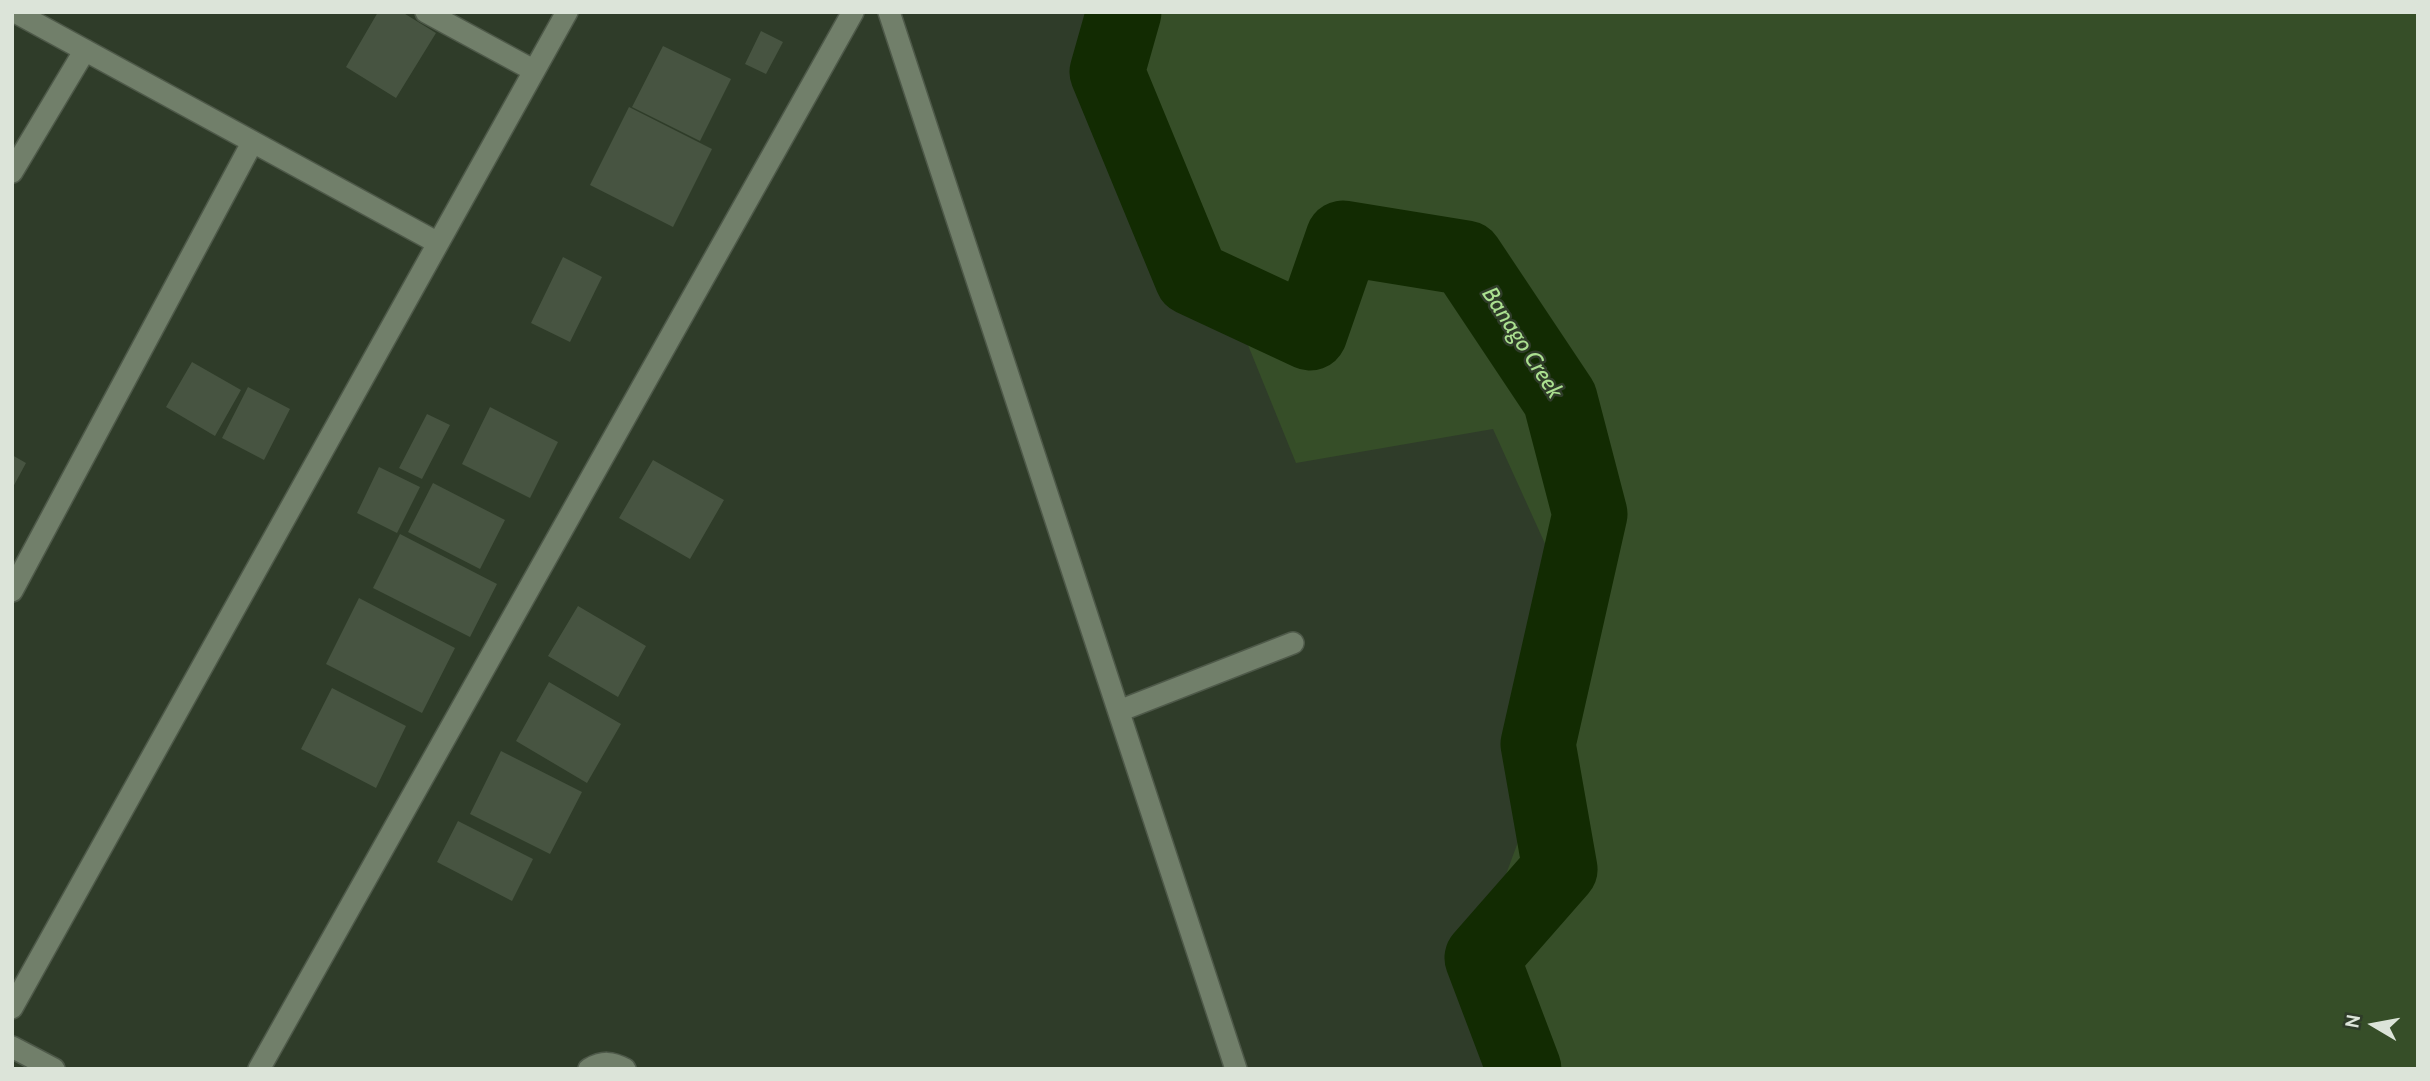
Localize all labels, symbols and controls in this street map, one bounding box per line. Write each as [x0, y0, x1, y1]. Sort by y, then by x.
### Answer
water label: Banago Creek [1476, 282, 1568, 404]
north arrow [2339, 990, 2409, 1060]
text: N [2340, 1013, 2365, 1030]

